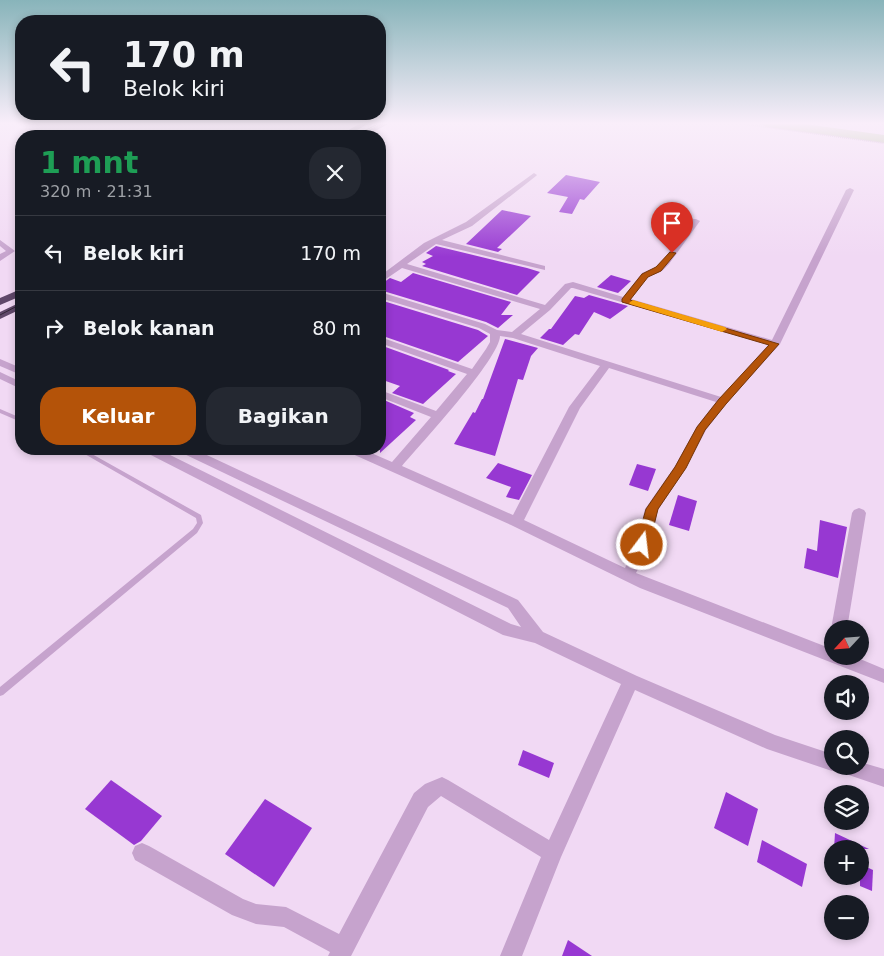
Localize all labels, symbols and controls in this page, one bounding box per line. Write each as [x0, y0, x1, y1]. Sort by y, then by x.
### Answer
icon: left [40, 35, 105, 100]
text: 170 m [123, 35, 245, 75]
text: Belok kiri [123, 76, 225, 101]
text: 1 mnt [40, 145, 138, 180]
button: close [309, 147, 361, 199]
text: 320 m · 21:31 [40, 182, 153, 201]
pin [651, 202, 693, 253]
icon: arrive [658, 209, 686, 237]
icon: left [40, 239, 68, 267]
text: Belok kiri [83, 242, 184, 264]
text: 170 m [300, 242, 361, 264]
icon: right [40, 314, 68, 342]
text: Belok kanan [83, 317, 215, 339]
text: 80 m [312, 317, 361, 339]
button: Keluar [40, 387, 196, 445]
button: Bagikan [206, 387, 361, 445]
position arrow [615, 518, 667, 570]
north arrow [824, 620, 869, 665]
map controls [824, 620, 869, 940]
button: sound [824, 675, 869, 720]
button: search [824, 730, 869, 775]
button: layers [824, 785, 869, 830]
button: + [824, 840, 869, 885]
button: − [824, 895, 869, 940]

